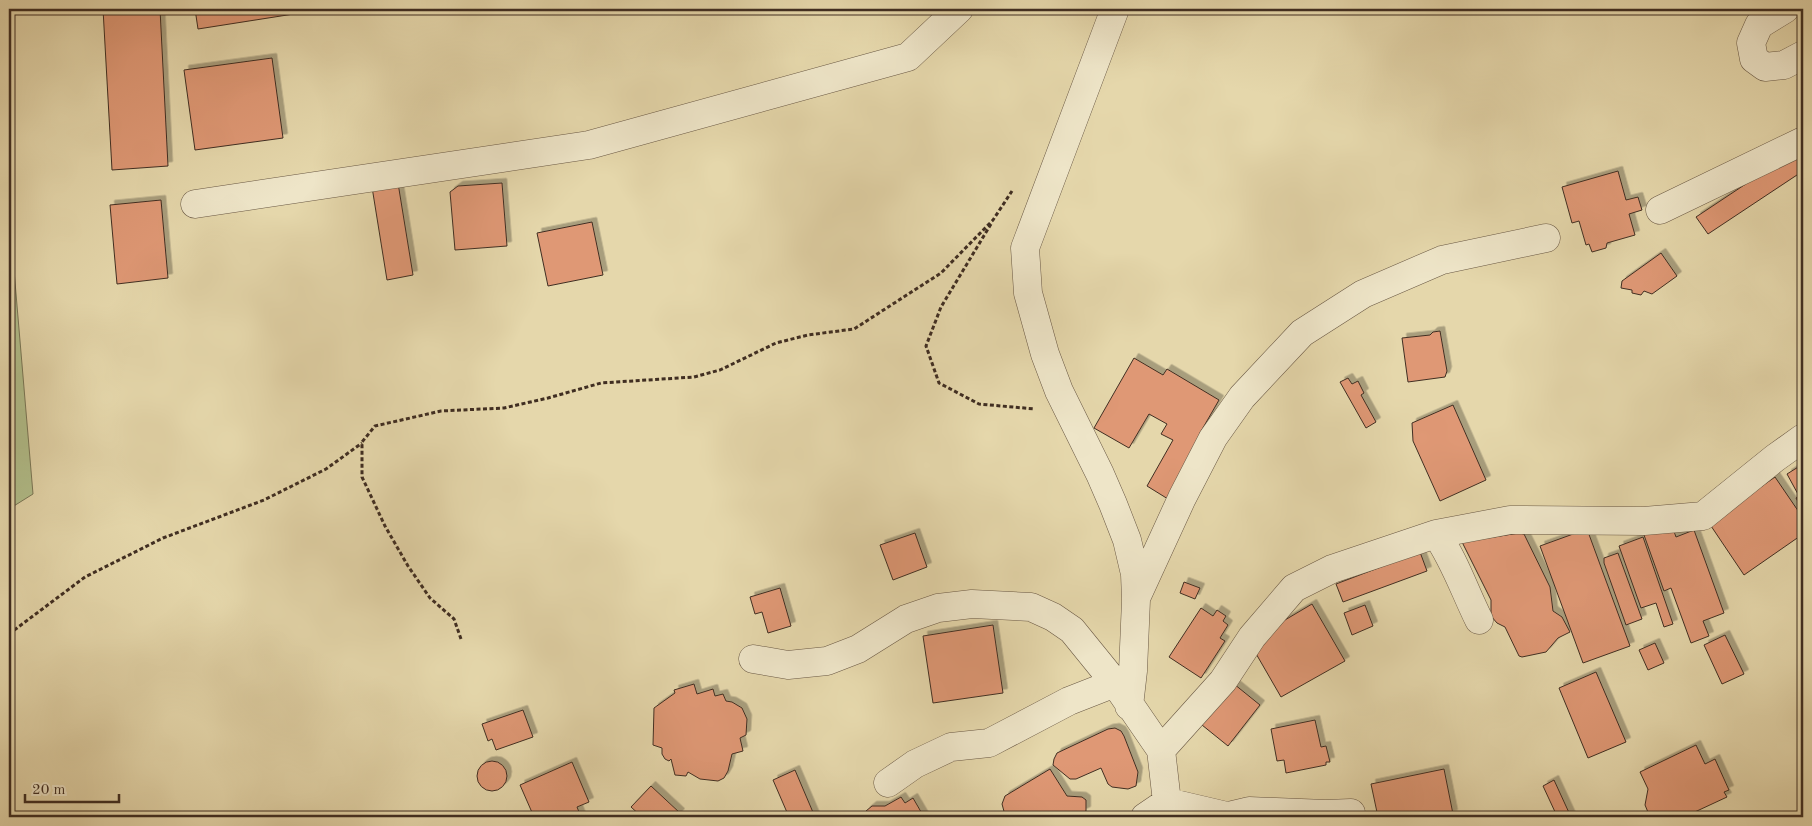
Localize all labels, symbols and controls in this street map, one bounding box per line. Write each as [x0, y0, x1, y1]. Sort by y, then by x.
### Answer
scale bar [25, 771, 119, 803]
text: 20 m [32, 783, 66, 798]

